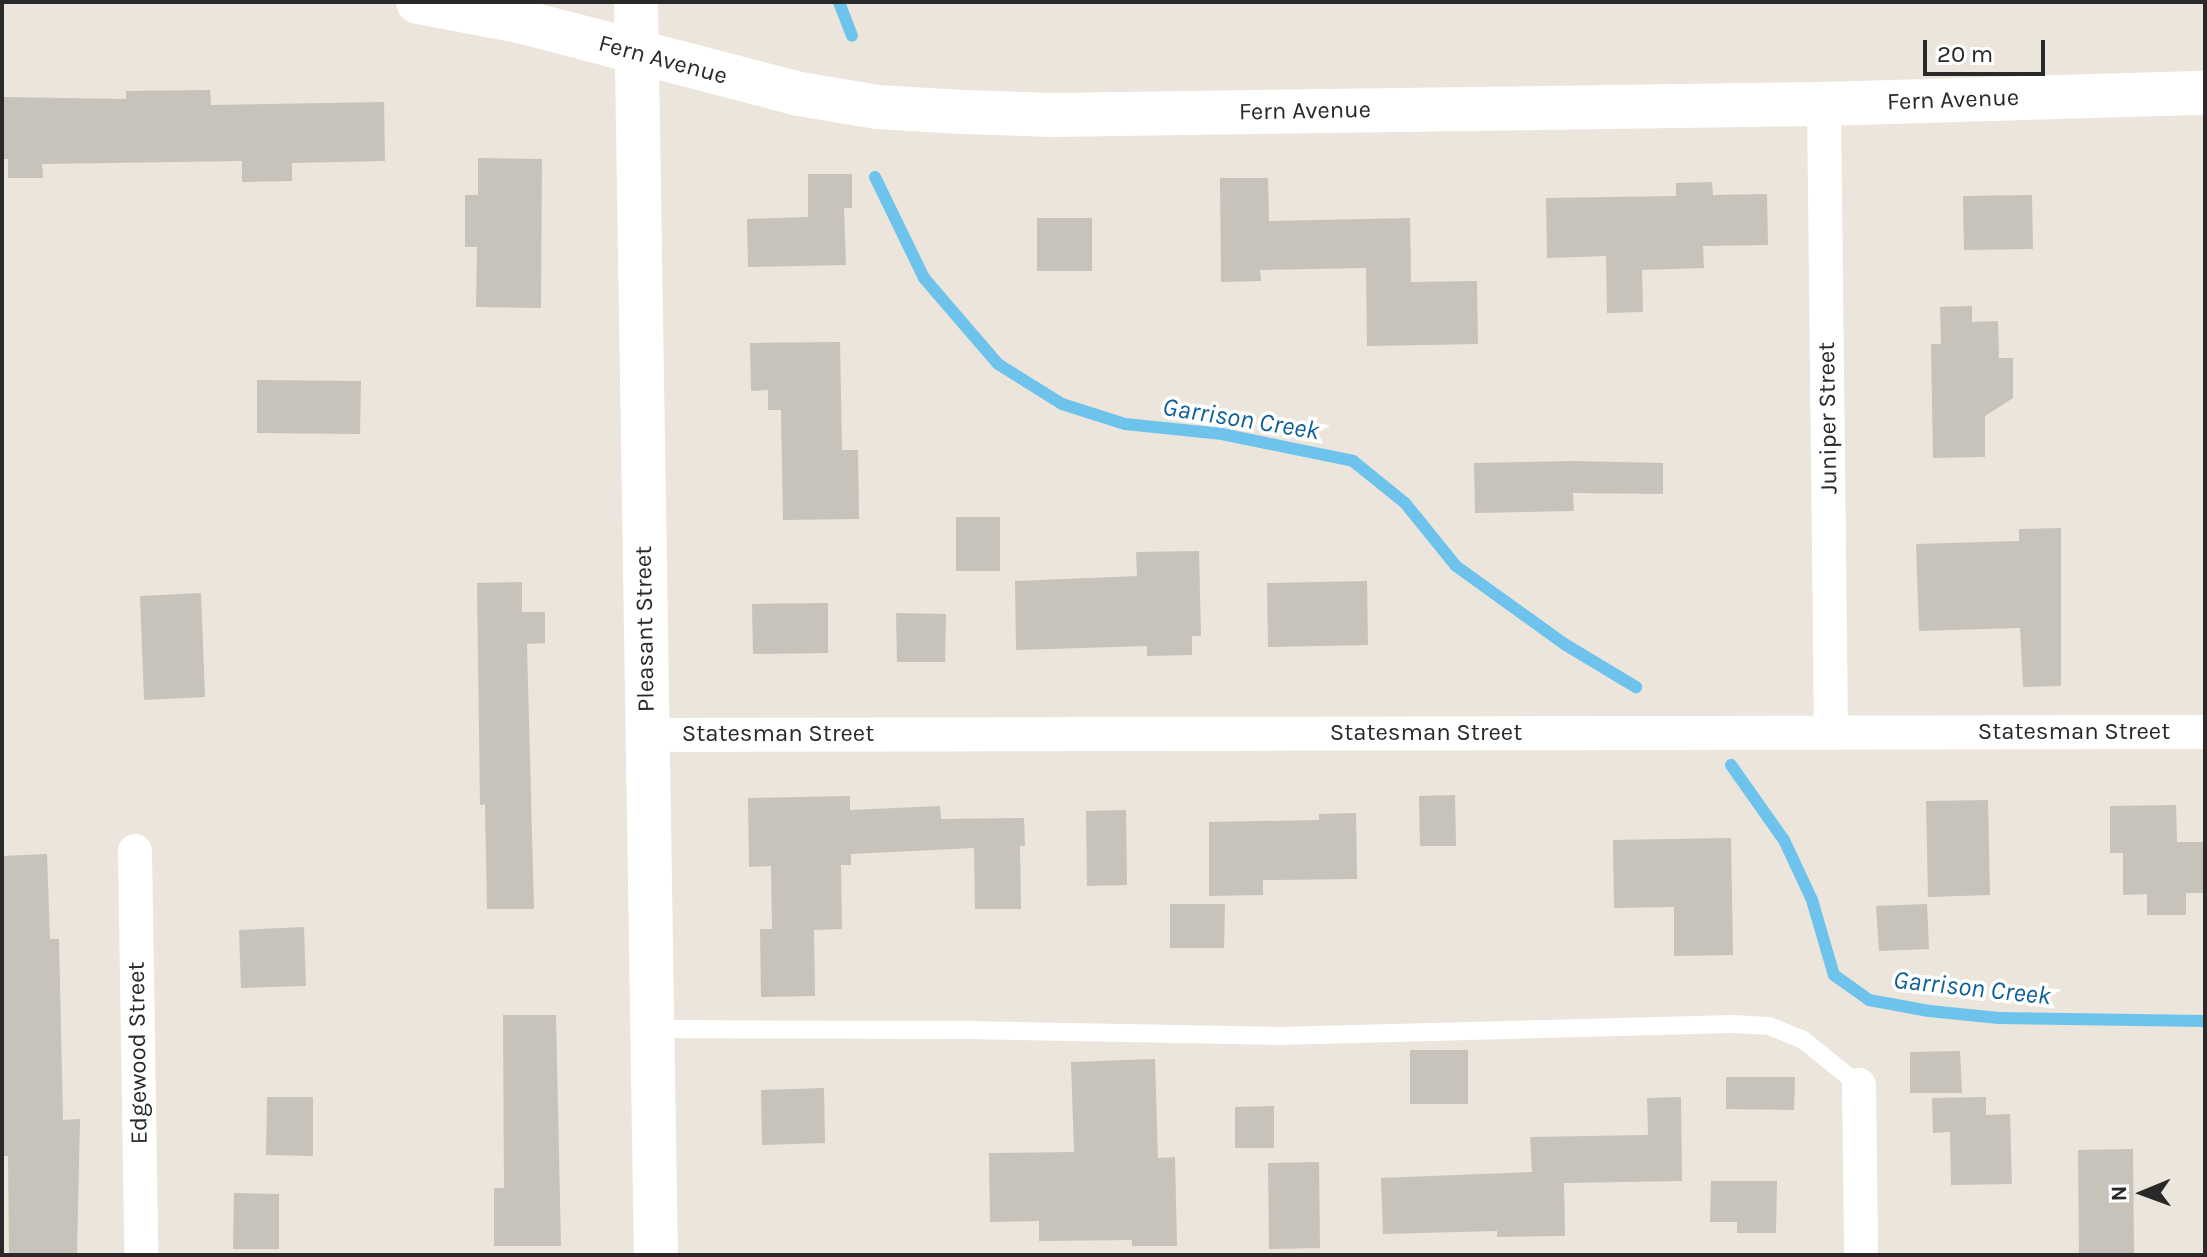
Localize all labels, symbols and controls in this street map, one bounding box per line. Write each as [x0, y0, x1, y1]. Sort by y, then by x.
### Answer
scale bar [1927, 24, 2049, 74]
street label: Fern Avenue [595, 29, 731, 91]
text: 20 m [1937, 40, 1993, 68]
street label: Fern Avenue [1887, 83, 2019, 117]
street label: Fern Avenue [1239, 95, 1371, 127]
street label: Juniper Street [1812, 342, 1844, 494]
water label: Garrison Creek [1160, 391, 1322, 447]
street label: Pleasant Street [629, 546, 661, 712]
street label: Statesman Street [1978, 718, 2170, 746]
street label: Statesman Street [1330, 719, 1522, 747]
street label: Statesman Street [682, 720, 874, 748]
street label: Edgewood Street [122, 961, 154, 1145]
water label: Garrison Creek [1892, 964, 2052, 1012]
north arrow [2103, 1153, 2183, 1233]
text: N [2106, 1185, 2132, 1202]

